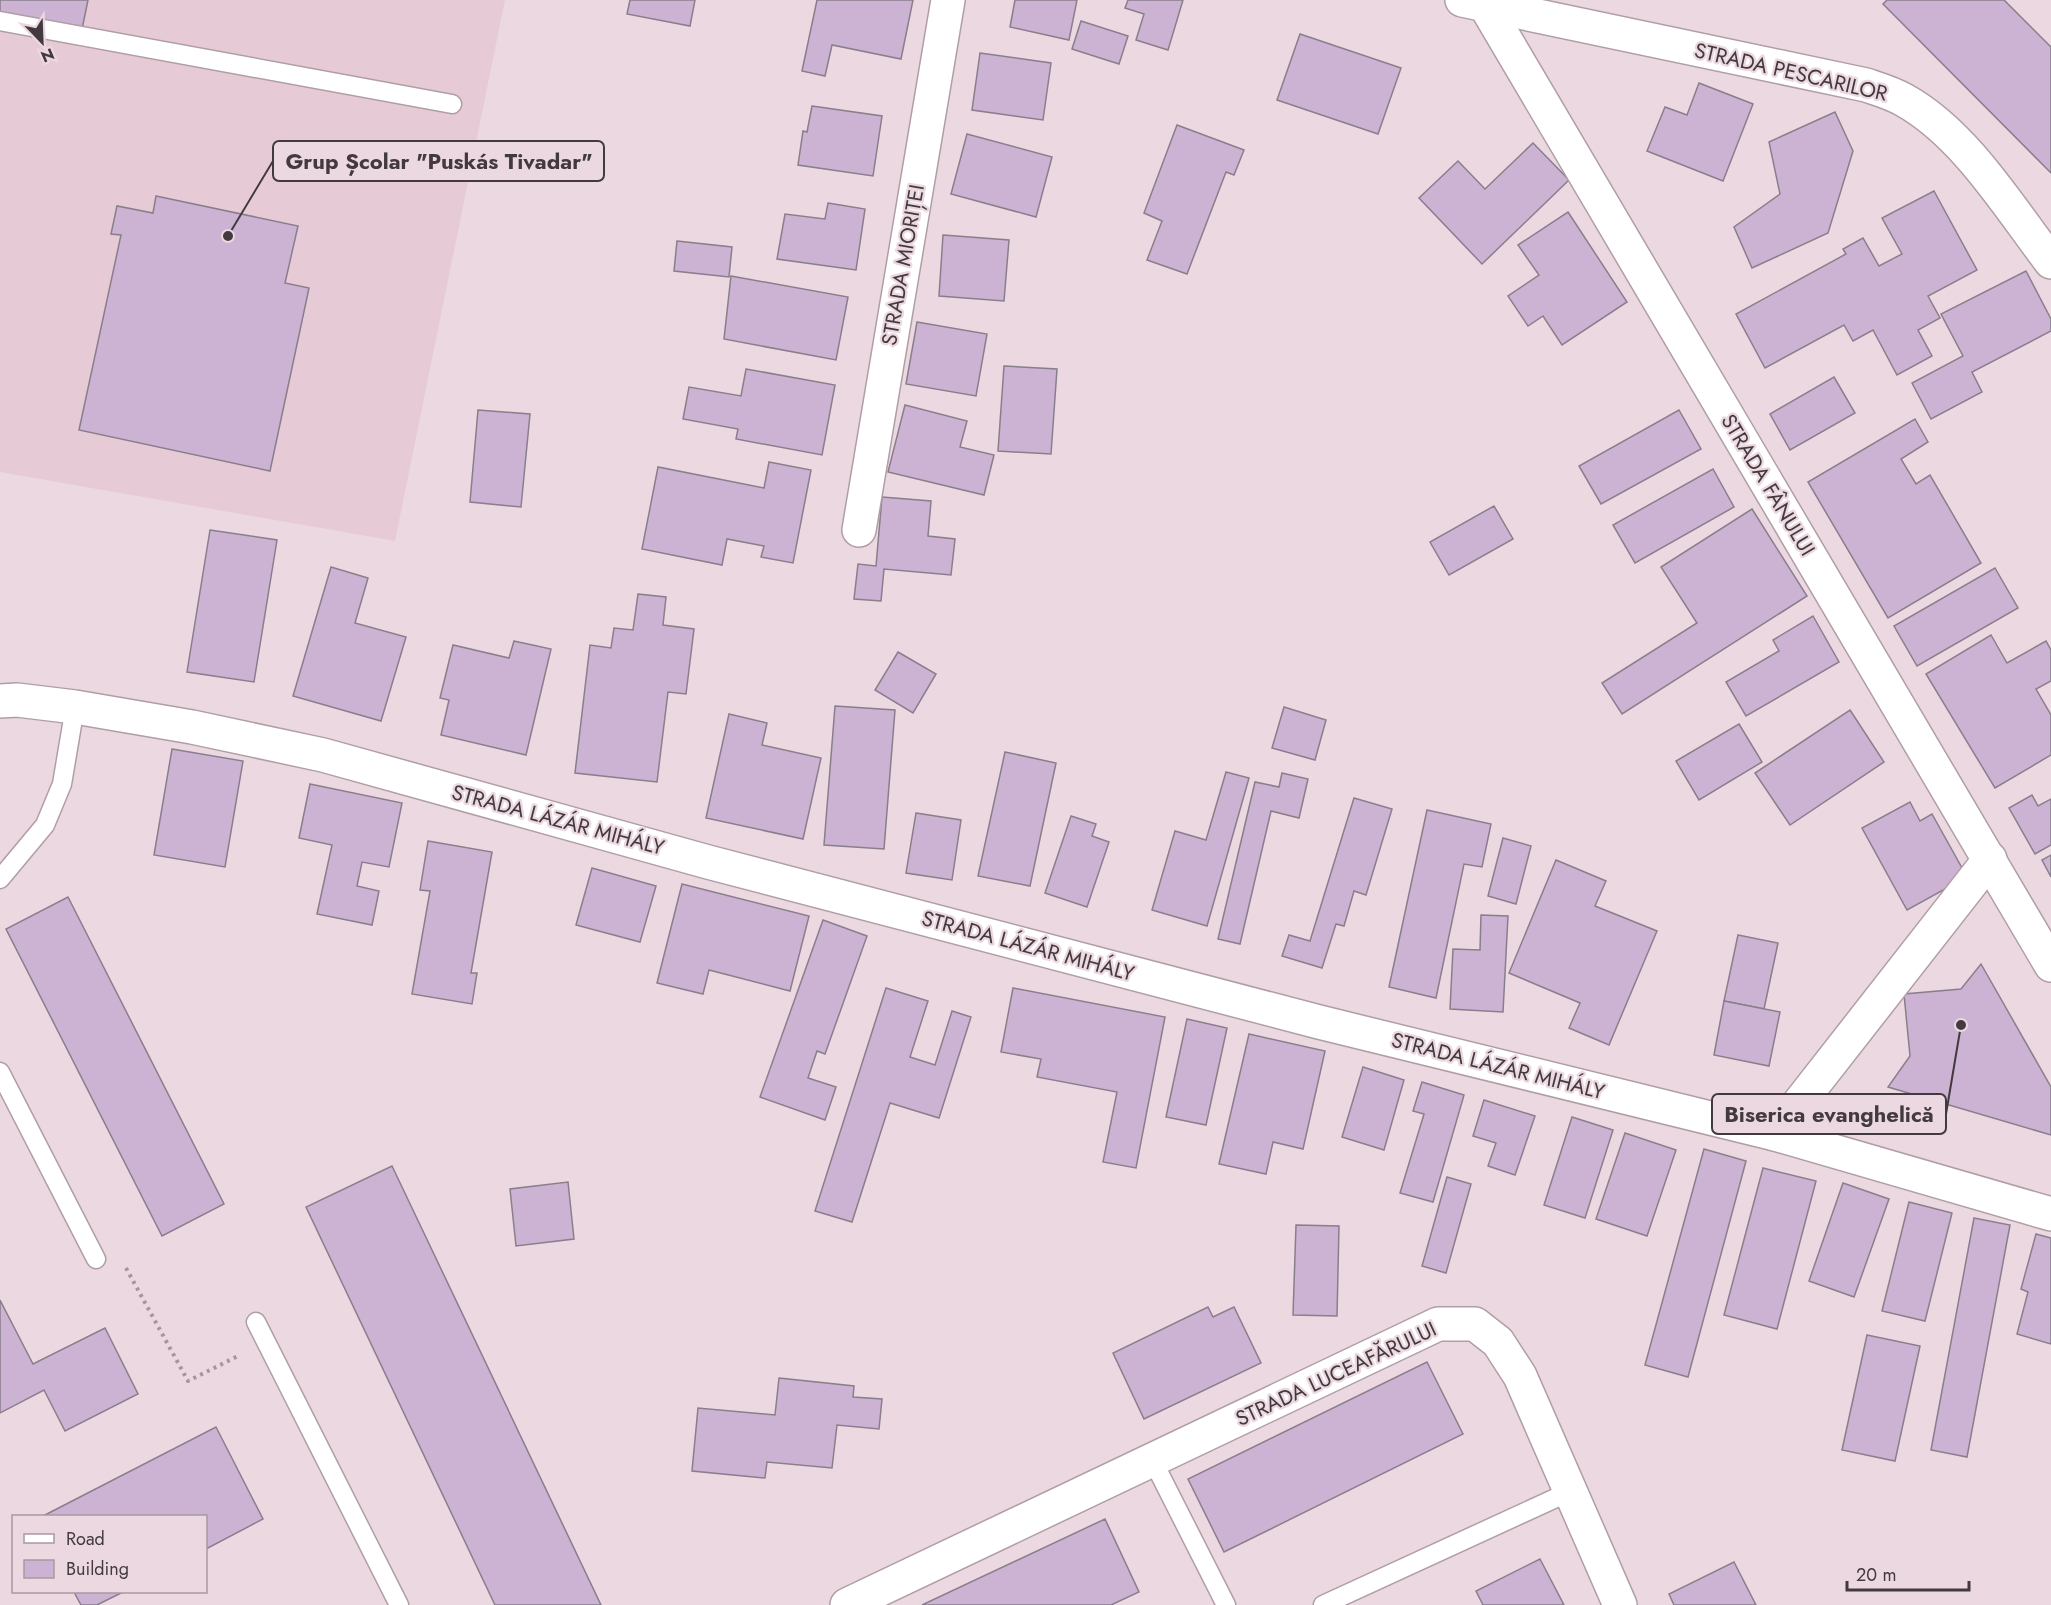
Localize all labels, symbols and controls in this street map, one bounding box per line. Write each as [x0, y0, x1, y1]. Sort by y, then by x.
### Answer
north arrow [12, 12, 72, 72]
street label: STRADA PESCARILOR [1692, 35, 1891, 109]
text: N [37, 42, 58, 68]
callout: Grup Școlar "Puskás Tivadar" [273, 141, 604, 181]
text: Grup Școlar "Puskás Tivadar" [285, 145, 593, 177]
street label: STRADA MIORIȚEI [874, 182, 932, 348]
street label: STRADA FÂNULUI [1714, 408, 1822, 562]
street label: STRADA LÁZÁR MIHÁLY [448, 777, 668, 863]
street label: STRADA LÁZÁR MIHÁLY [918, 903, 1138, 989]
street label: STRADA LÁZÁR MIHÁLY [1388, 1025, 1608, 1107]
callout: Biserica evanghelică [1712, 1094, 1946, 1134]
text: Biserica evanghelică [1724, 1098, 1934, 1130]
street label: STRADA LUCEAFĂRULUI [1231, 1314, 1441, 1434]
legend [12, 1515, 207, 1593]
text: Road [66, 1526, 105, 1552]
scale bar [1847, 1554, 1968, 1592]
text: Building [66, 1556, 129, 1582]
text: 20 m [1856, 1562, 1896, 1588]

